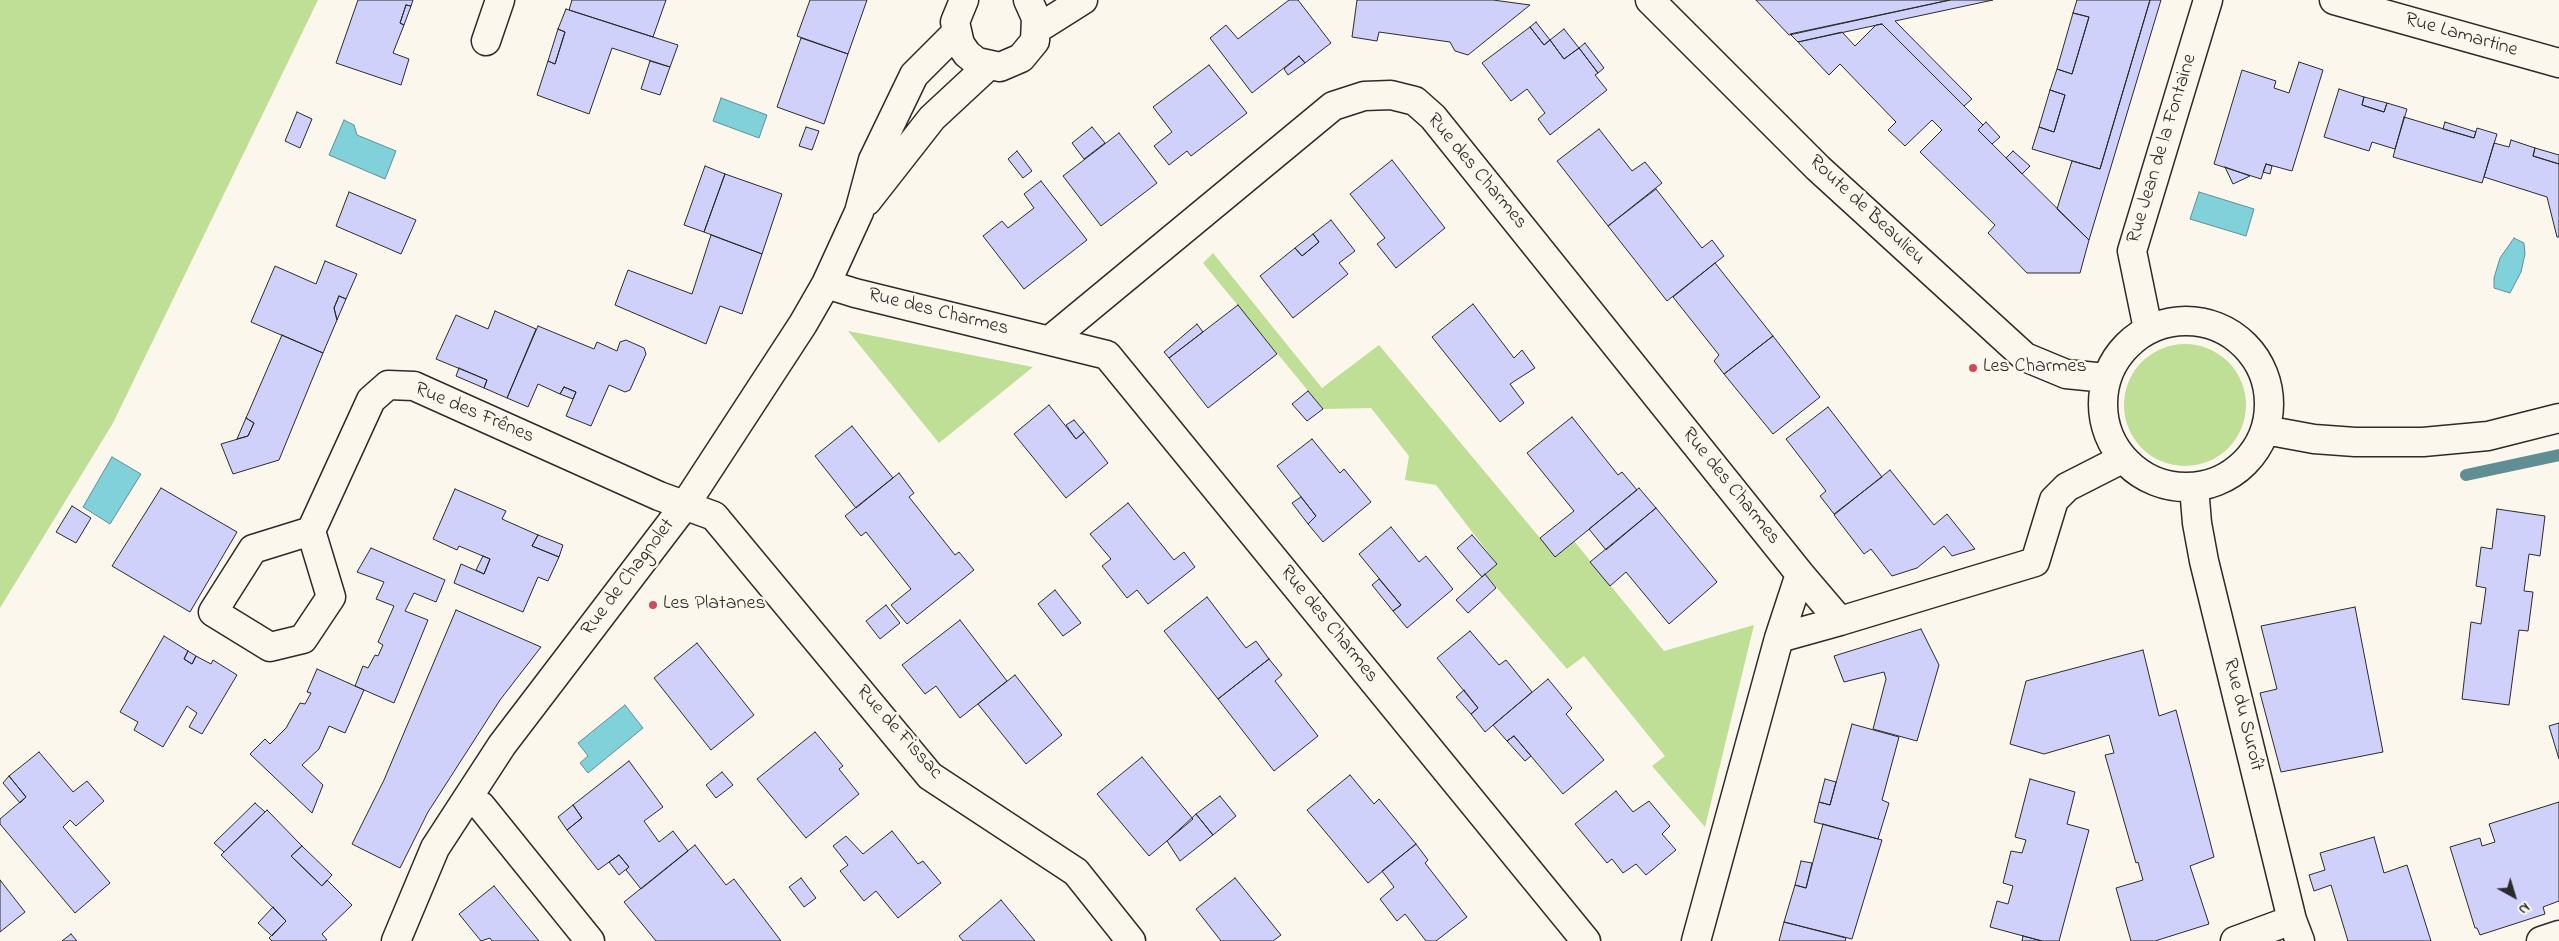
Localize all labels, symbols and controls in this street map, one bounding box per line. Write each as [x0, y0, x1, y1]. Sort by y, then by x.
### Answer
street label: Rue Lamartine [2402, 8, 2520, 64]
street label: Rue Jean de la Fontaine [2123, 52, 2203, 246]
street label: Rue des Charmes [1421, 109, 1531, 235]
street label: Route de Beaulieu [1803, 151, 1929, 271]
street label: Rue des Charmes [865, 284, 1011, 342]
place label: Les Charmes [1983, 356, 2087, 380]
marker: Les Charmes [1967, 362, 1979, 374]
street label: Rue des Frênes [411, 378, 537, 450]
street label: Rue des Charmes [1675, 424, 1785, 550]
street label: Rue de Chagnolet [577, 515, 681, 641]
street label: Rue des Charmes [1273, 562, 1383, 688]
place label: Les Platanes [663, 593, 766, 617]
marker: Les Platanes [647, 599, 659, 611]
street label: Rue du Suroît [2216, 656, 2268, 774]
street label: Rue de Fissac [850, 681, 946, 785]
north arrow [2489, 871, 2539, 921]
text: N [2513, 897, 2534, 919]

